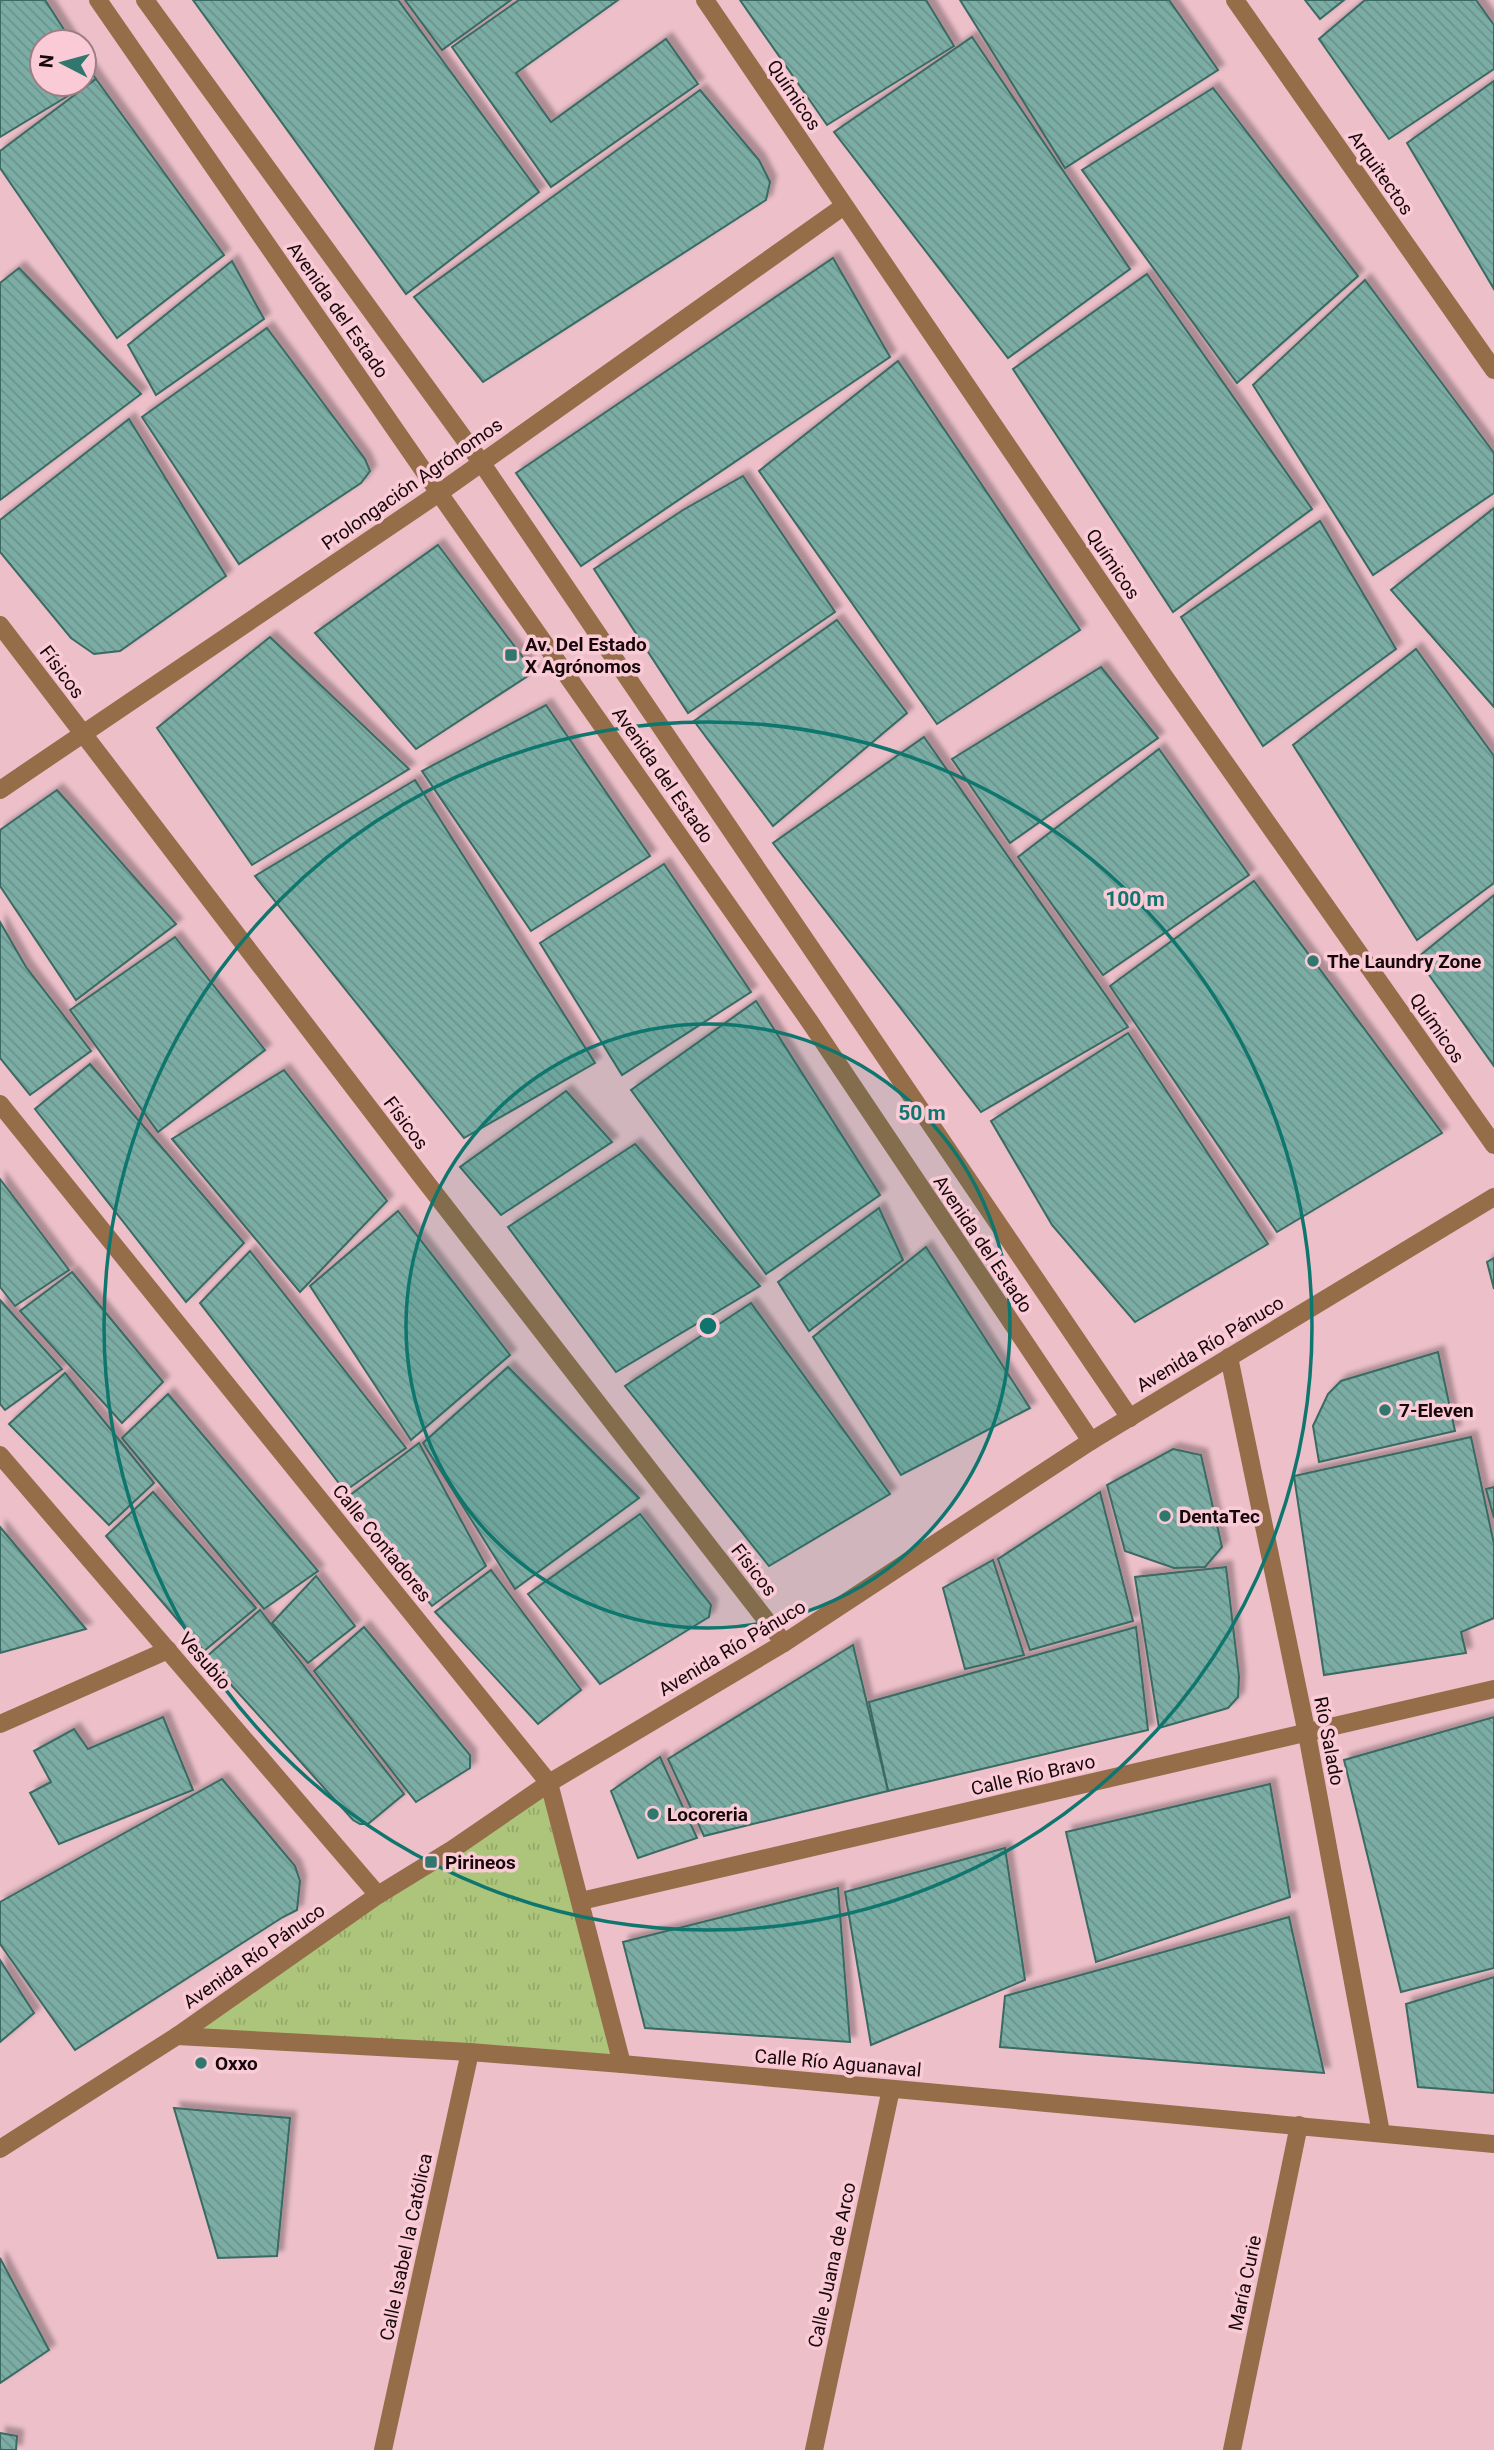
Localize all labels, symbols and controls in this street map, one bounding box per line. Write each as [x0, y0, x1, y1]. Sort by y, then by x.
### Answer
north arrow [28, 28, 98, 98]
text: N [34, 53, 59, 69]
street label: Químicos [762, 55, 826, 135]
street label: Arquitectos [1344, 126, 1418, 220]
street label: Avenida del Estado [282, 238, 394, 382]
street label: Prolongación Agrónomos [317, 413, 507, 555]
street label: Químicos [1081, 524, 1145, 604]
place label: Av. Del Estado X Agrónomos [525, 633, 647, 678]
street label: Físicos [35, 641, 89, 703]
marker: Av. Del Estado X Agrónomos [503, 647, 519, 663]
street label: Avenida del Estado [607, 703, 719, 847]
text: 100 m [1105, 887, 1165, 911]
place label: The Laundry Zone [1327, 950, 1481, 973]
marker: The Laundry Zone [1305, 953, 1321, 969]
street label: Químicos [1405, 989, 1469, 1067]
street label: Físicos [379, 1092, 433, 1154]
text: 50 m [898, 1101, 946, 1125]
street label: Avenida del Estado [929, 1171, 1037, 1317]
street label: Avenida Río Pánuco [1132, 1291, 1288, 1397]
centre of rings [696, 1314, 720, 1338]
place label: 7-Eleven [1399, 1399, 1474, 1422]
marker: 7-Eleven [1377, 1402, 1393, 1418]
street label: Calle Contadores [328, 1480, 436, 1606]
place label: DentaTec [1179, 1505, 1260, 1528]
marker: DentaTec [1157, 1508, 1173, 1524]
street label: Físicos [726, 1539, 782, 1601]
street label: Avenida Río Pánuco [654, 1595, 810, 1701]
street label: Vesubio [174, 1628, 236, 1694]
street label: Río Salado [1309, 1695, 1349, 1787]
street label: Calle Río Bravo [969, 1750, 1097, 1800]
place label: Locoreria [667, 1803, 748, 1826]
marker: Locoreria [645, 1806, 661, 1822]
place label: Pirineos [445, 1851, 516, 1874]
marker: Pirineos [423, 1854, 439, 1870]
street label: Avenida Río Pánuco [179, 1898, 329, 2014]
street label: Calle Río Aguanaval [754, 2044, 922, 2082]
place label: Oxxo [215, 2052, 258, 2075]
marker: Oxxo [193, 2055, 209, 2071]
street label: Calle Isabel la Católica [375, 2151, 437, 2343]
street label: Calle Juana de Arco [803, 2180, 861, 2350]
street label: María Curie [1224, 2233, 1266, 2333]

